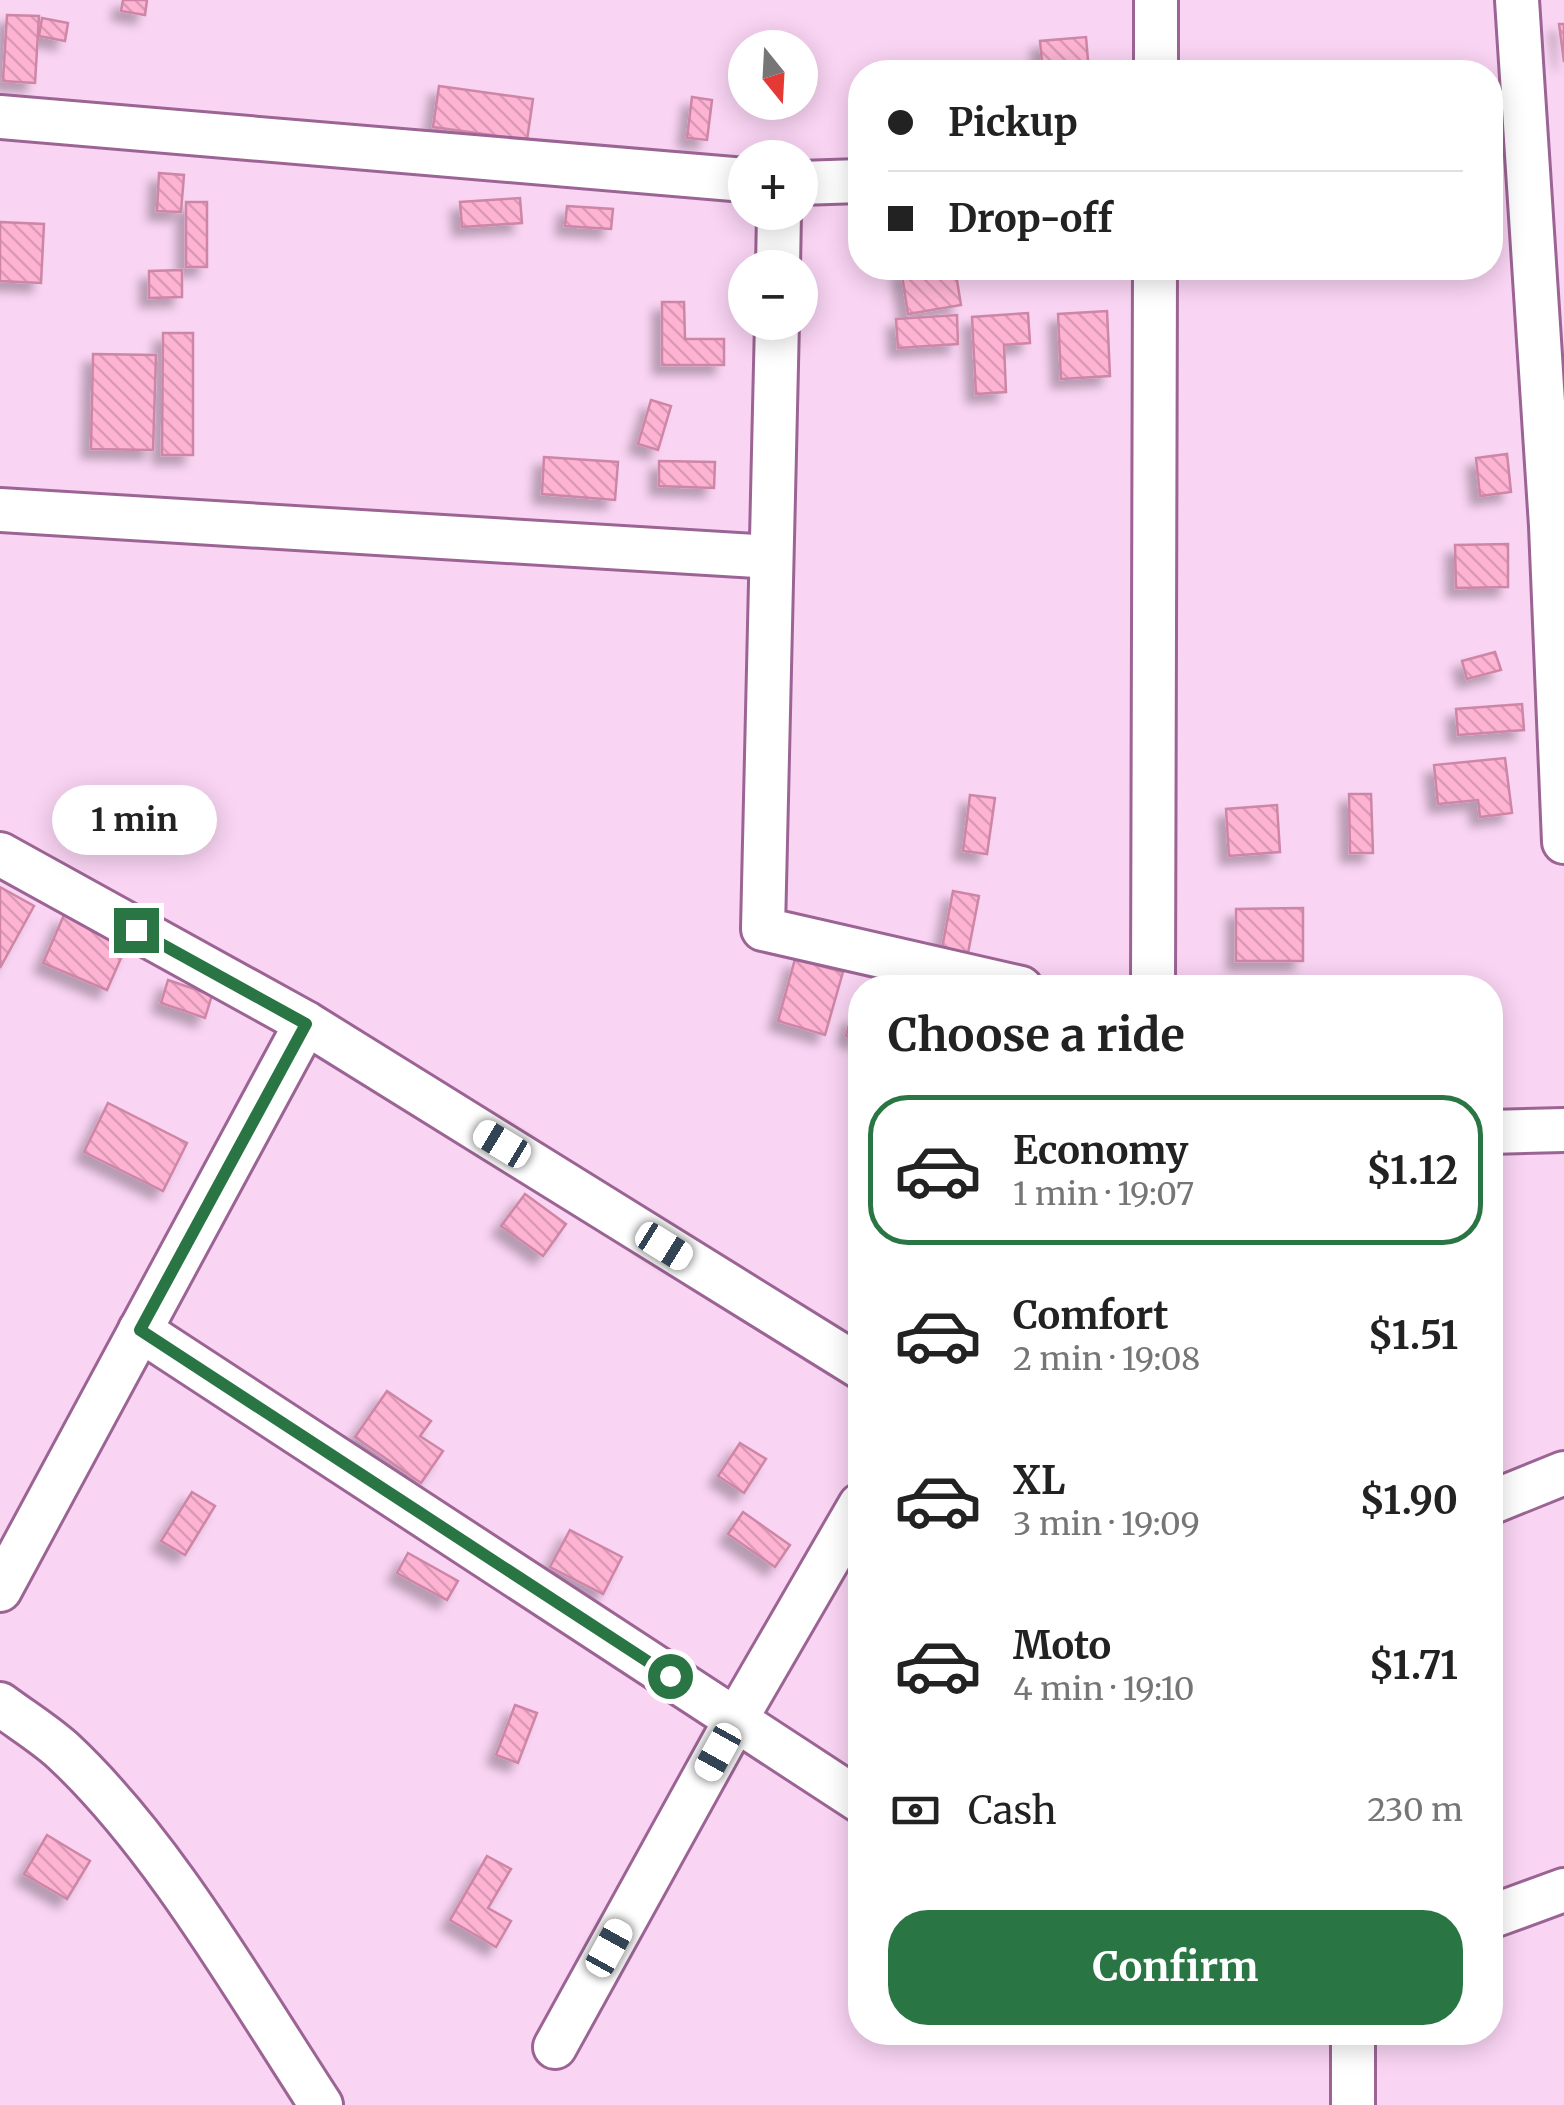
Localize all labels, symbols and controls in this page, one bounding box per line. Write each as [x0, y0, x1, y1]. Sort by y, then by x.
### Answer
north arrow [728, 30, 818, 120]
map controls [728, 30, 818, 340]
text: Pickup [948, 99, 1078, 146]
button: + [728, 140, 818, 230]
text: Drop-off [948, 195, 1113, 242]
button: − [728, 250, 818, 340]
callout: 1 min [54, 785, 218, 855]
text: 1 min [91, 800, 178, 840]
route end [114, 908, 159, 953]
text: Choose a ride [888, 1007, 1185, 1063]
car [469, 1116, 535, 1172]
icon: car [893, 1125, 983, 1215]
text: Economy [1013, 1127, 1188, 1174]
text: $1.12 [1366, 1147, 1458, 1194]
text: 1 min · 19:07 [1013, 1174, 1194, 1214]
car [631, 1217, 697, 1275]
icon: car [893, 1290, 983, 1380]
text: Comfort [1013, 1292, 1169, 1339]
text: $1.51 [1368, 1312, 1458, 1359]
text: 2 min · 19:08 [1013, 1339, 1200, 1379]
icon: car [893, 1455, 983, 1545]
text: XL [1013, 1457, 1065, 1504]
text: $1.90 [1359, 1477, 1458, 1524]
text: 3 min · 19:09 [1013, 1504, 1200, 1544]
icon: car [893, 1620, 983, 1710]
text: Moto [1013, 1622, 1111, 1669]
text: $1.71 [1369, 1642, 1458, 1689]
route start [648, 1654, 693, 1699]
text: 4 min · 19:10 [1013, 1669, 1194, 1709]
car [690, 1718, 746, 1786]
icon: cash [888, 1783, 943, 1838]
text: Cash [968, 1787, 1057, 1834]
text: 230 m [1367, 1790, 1463, 1830]
button: Confirm [888, 1910, 1463, 2025]
car [581, 1914, 637, 1982]

